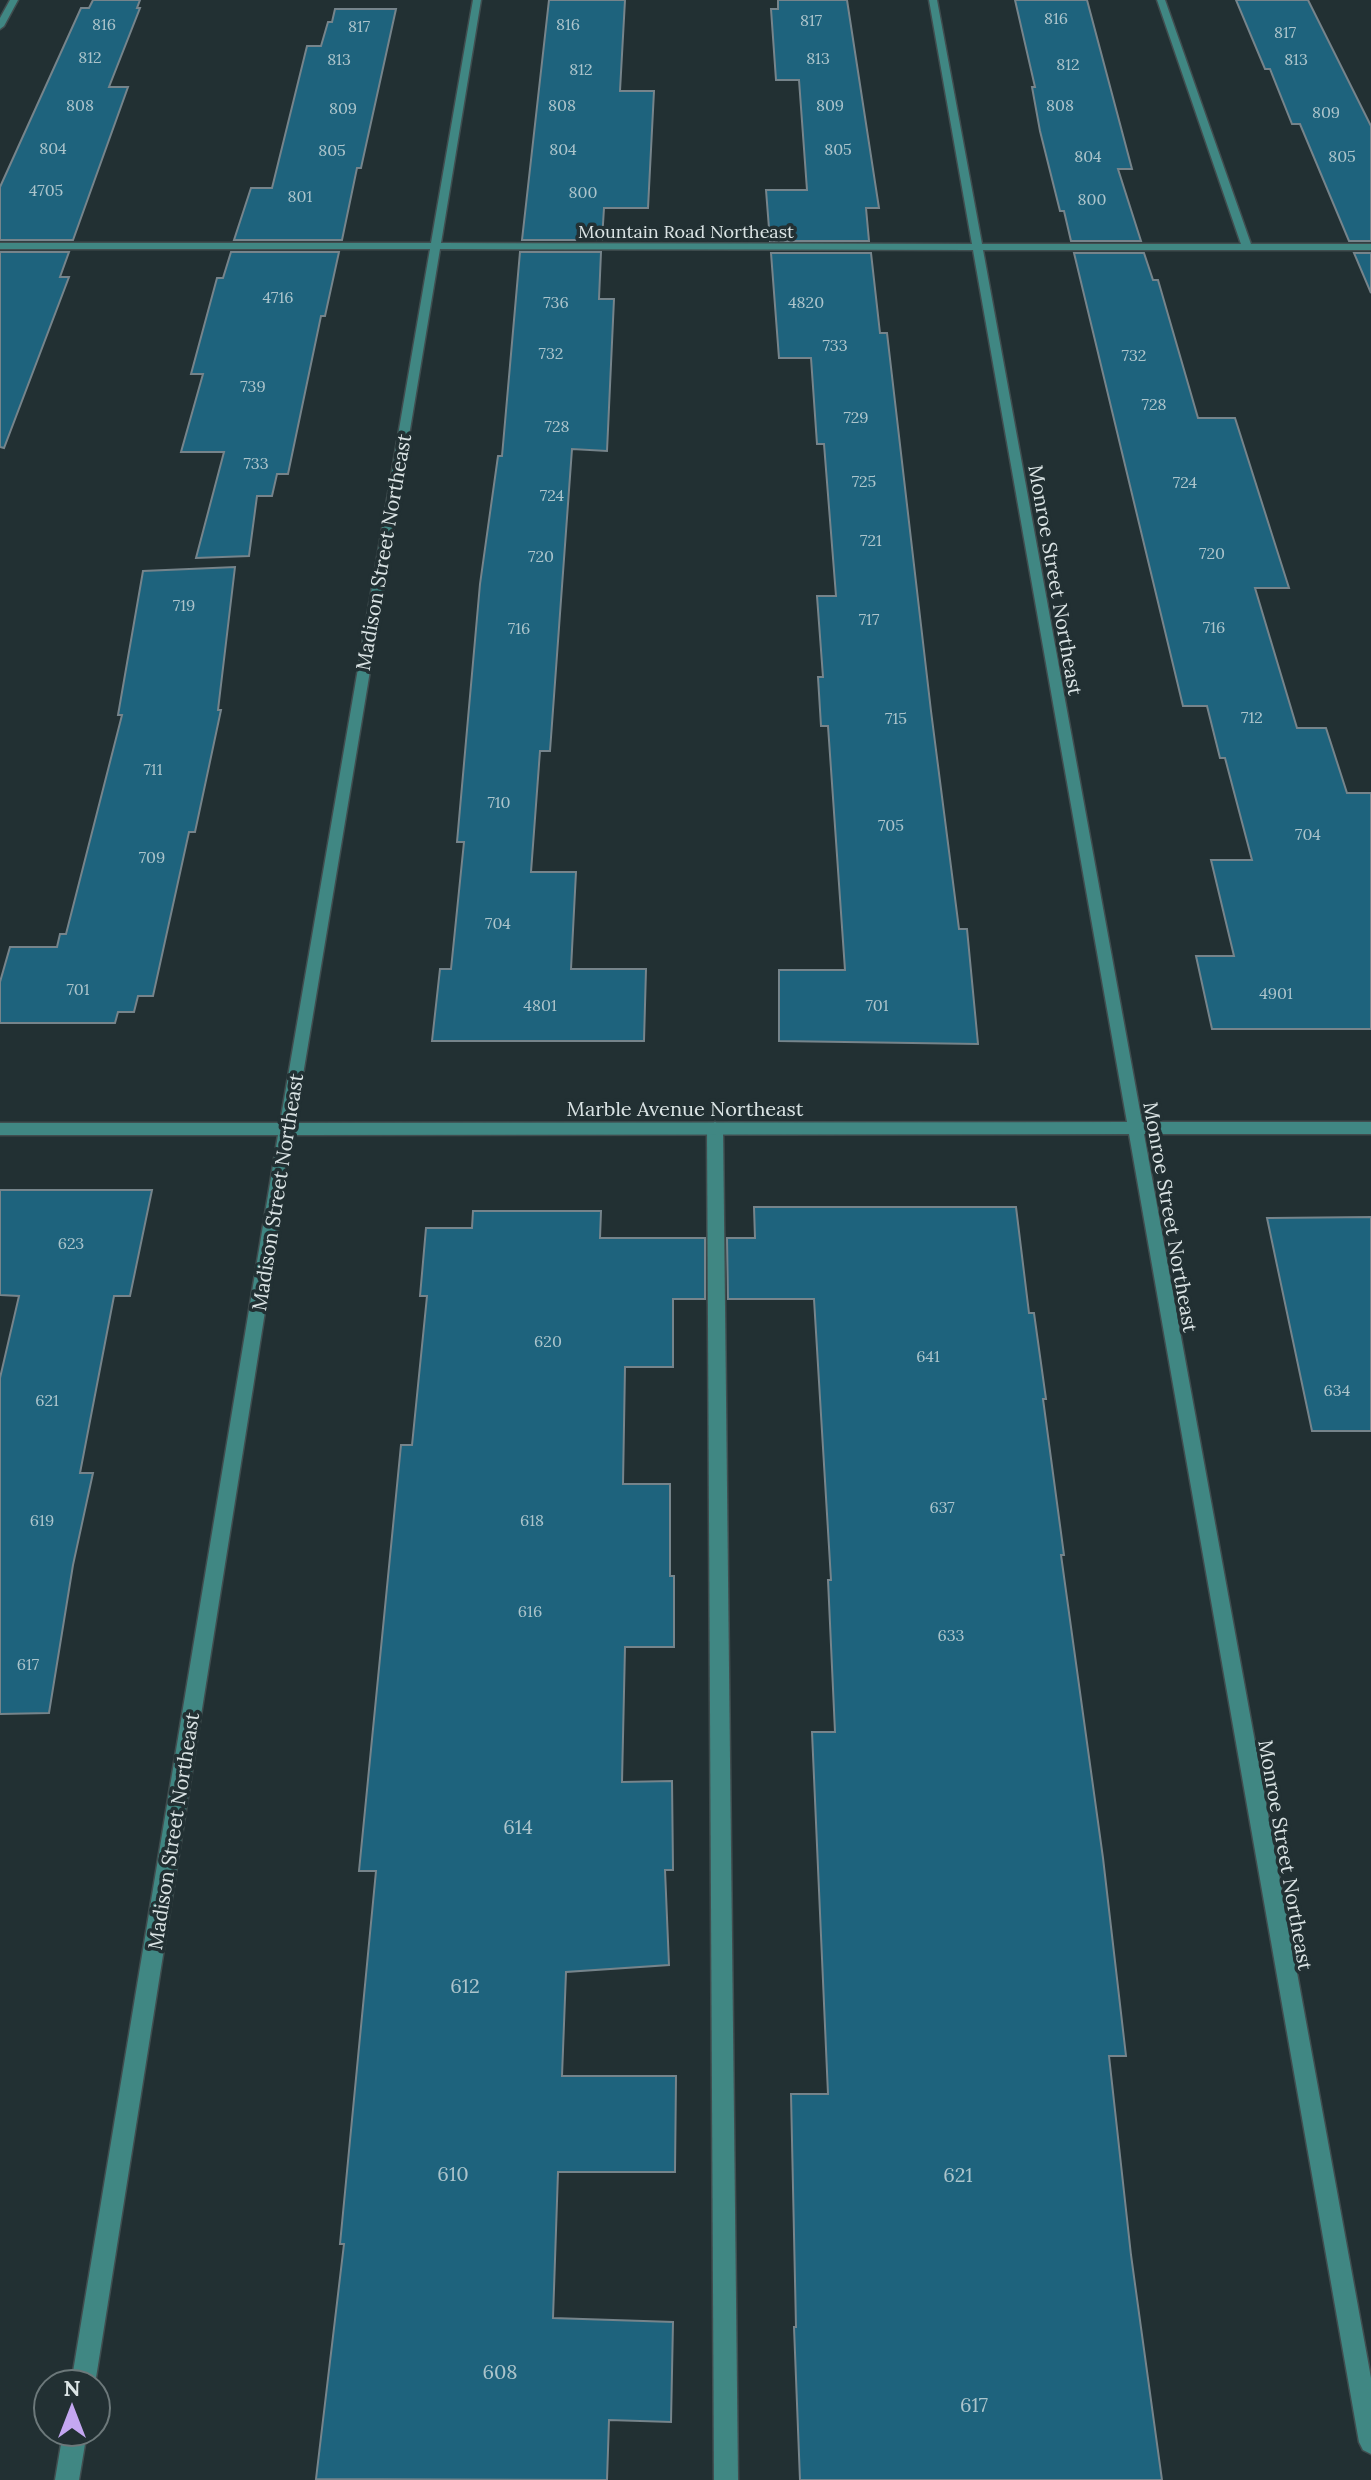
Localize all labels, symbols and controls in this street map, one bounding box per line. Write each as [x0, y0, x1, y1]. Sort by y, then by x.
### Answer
house number: 816 [1044, 8, 1068, 28]
house number: 817 [800, 10, 823, 30]
house number: 816 [92, 14, 116, 34]
house number: 816 [556, 14, 580, 34]
house number: 817 [348, 16, 371, 36]
house number: 817 [1274, 22, 1297, 42]
house number: 812 [78, 47, 102, 67]
house number: 813 [806, 48, 830, 68]
house number: 813 [327, 49, 351, 69]
house number: 813 [1284, 49, 1308, 69]
house number: 812 [1056, 54, 1080, 74]
house number: 812 [569, 59, 593, 79]
house number: 808 [66, 95, 94, 115]
house number: 808 [548, 95, 576, 115]
house number: 809 [816, 95, 844, 115]
house number: 808 [1046, 95, 1074, 115]
house number: 809 [329, 98, 357, 118]
house number: 809 [1312, 102, 1340, 122]
house number: 804 [39, 138, 67, 158]
house number: 804 [549, 139, 577, 159]
house number: 805 [824, 139, 852, 159]
house number: 805 [318, 140, 346, 160]
house number: 804 [1074, 146, 1102, 166]
house number: 805 [1328, 146, 1356, 166]
house number: 4705 [29, 180, 63, 200]
house number: 800 [569, 182, 597, 202]
house number: 801 [288, 186, 313, 206]
house number: 800 [1078, 189, 1106, 209]
street label: Mountain Road Northeast [578, 220, 794, 243]
house number: 4716 [262, 287, 294, 307]
house number: 736 [543, 292, 569, 312]
house number: 4820 [788, 292, 824, 312]
house number: 733 [822, 335, 848, 355]
house number: 732 [539, 343, 563, 363]
house number: 732 [1122, 345, 1146, 365]
house number: 739 [240, 376, 266, 396]
house number: 728 [1142, 394, 1166, 414]
house number: 729 [843, 407, 869, 427]
house number: 728 [545, 416, 569, 436]
street label: Madison Street Northeast [350, 431, 416, 672]
house number: 733 [243, 453, 269, 473]
street label: Monroe Street Northeast [1023, 463, 1089, 698]
house number: 725 [852, 471, 876, 491]
house number: 724 [1173, 472, 1197, 492]
house number: 724 [540, 485, 564, 505]
house number: 721 [860, 530, 882, 550]
house number: 720 [1199, 543, 1225, 563]
house number: 720 [528, 546, 554, 566]
house number: 719 [173, 595, 195, 615]
house number: 717 [859, 609, 880, 629]
house number: 716 [1203, 617, 1225, 637]
house number: 716 [508, 618, 530, 638]
house number: 712 [1241, 707, 1263, 727]
house number: 715 [885, 708, 907, 728]
house number: 711 [143, 759, 163, 779]
house number: 710 [487, 792, 511, 812]
house number: 705 [878, 815, 904, 835]
house number: 704 [1295, 824, 1321, 844]
house number: 709 [139, 847, 165, 867]
house number: 704 [485, 913, 511, 933]
house number: 701 [66, 979, 90, 999]
house number: 4901 [1259, 983, 1293, 1003]
house number: 4801 [523, 995, 557, 1015]
house number: 701 [865, 995, 889, 1015]
street label: Madison Street Northeast [246, 1071, 308, 1312]
street label: Marble Avenue Northeast [567, 1096, 804, 1121]
street label: Monroe Street Northeast [1138, 1100, 1204, 1335]
house number: 623 [58, 1233, 84, 1253]
house number: 620 [534, 1331, 562, 1351]
house number: 641 [916, 1346, 940, 1366]
house number: 634 [1324, 1380, 1351, 1400]
house number: 621 [35, 1390, 59, 1410]
house number: 637 [929, 1497, 955, 1517]
house number: 619 [30, 1510, 54, 1530]
house number: 618 [520, 1510, 544, 1530]
house number: 616 [518, 1601, 542, 1621]
house number: 633 [937, 1625, 965, 1645]
house number: 617 [17, 1654, 40, 1674]
street label: Madison Street Northeast [142, 1710, 204, 1951]
street label: Monroe Street Northeast [1253, 1738, 1319, 1973]
house number: 614 [503, 1814, 533, 1839]
house number: 612 [450, 1973, 480, 1998]
house number: 610 [437, 2161, 469, 2186]
house number: 621 [943, 2162, 973, 2187]
house number: 608 [482, 2359, 518, 2384]
north arrow [32, 2368, 112, 2448]
text: N [63, 2374, 81, 2402]
house number: 617 [960, 2392, 988, 2417]

